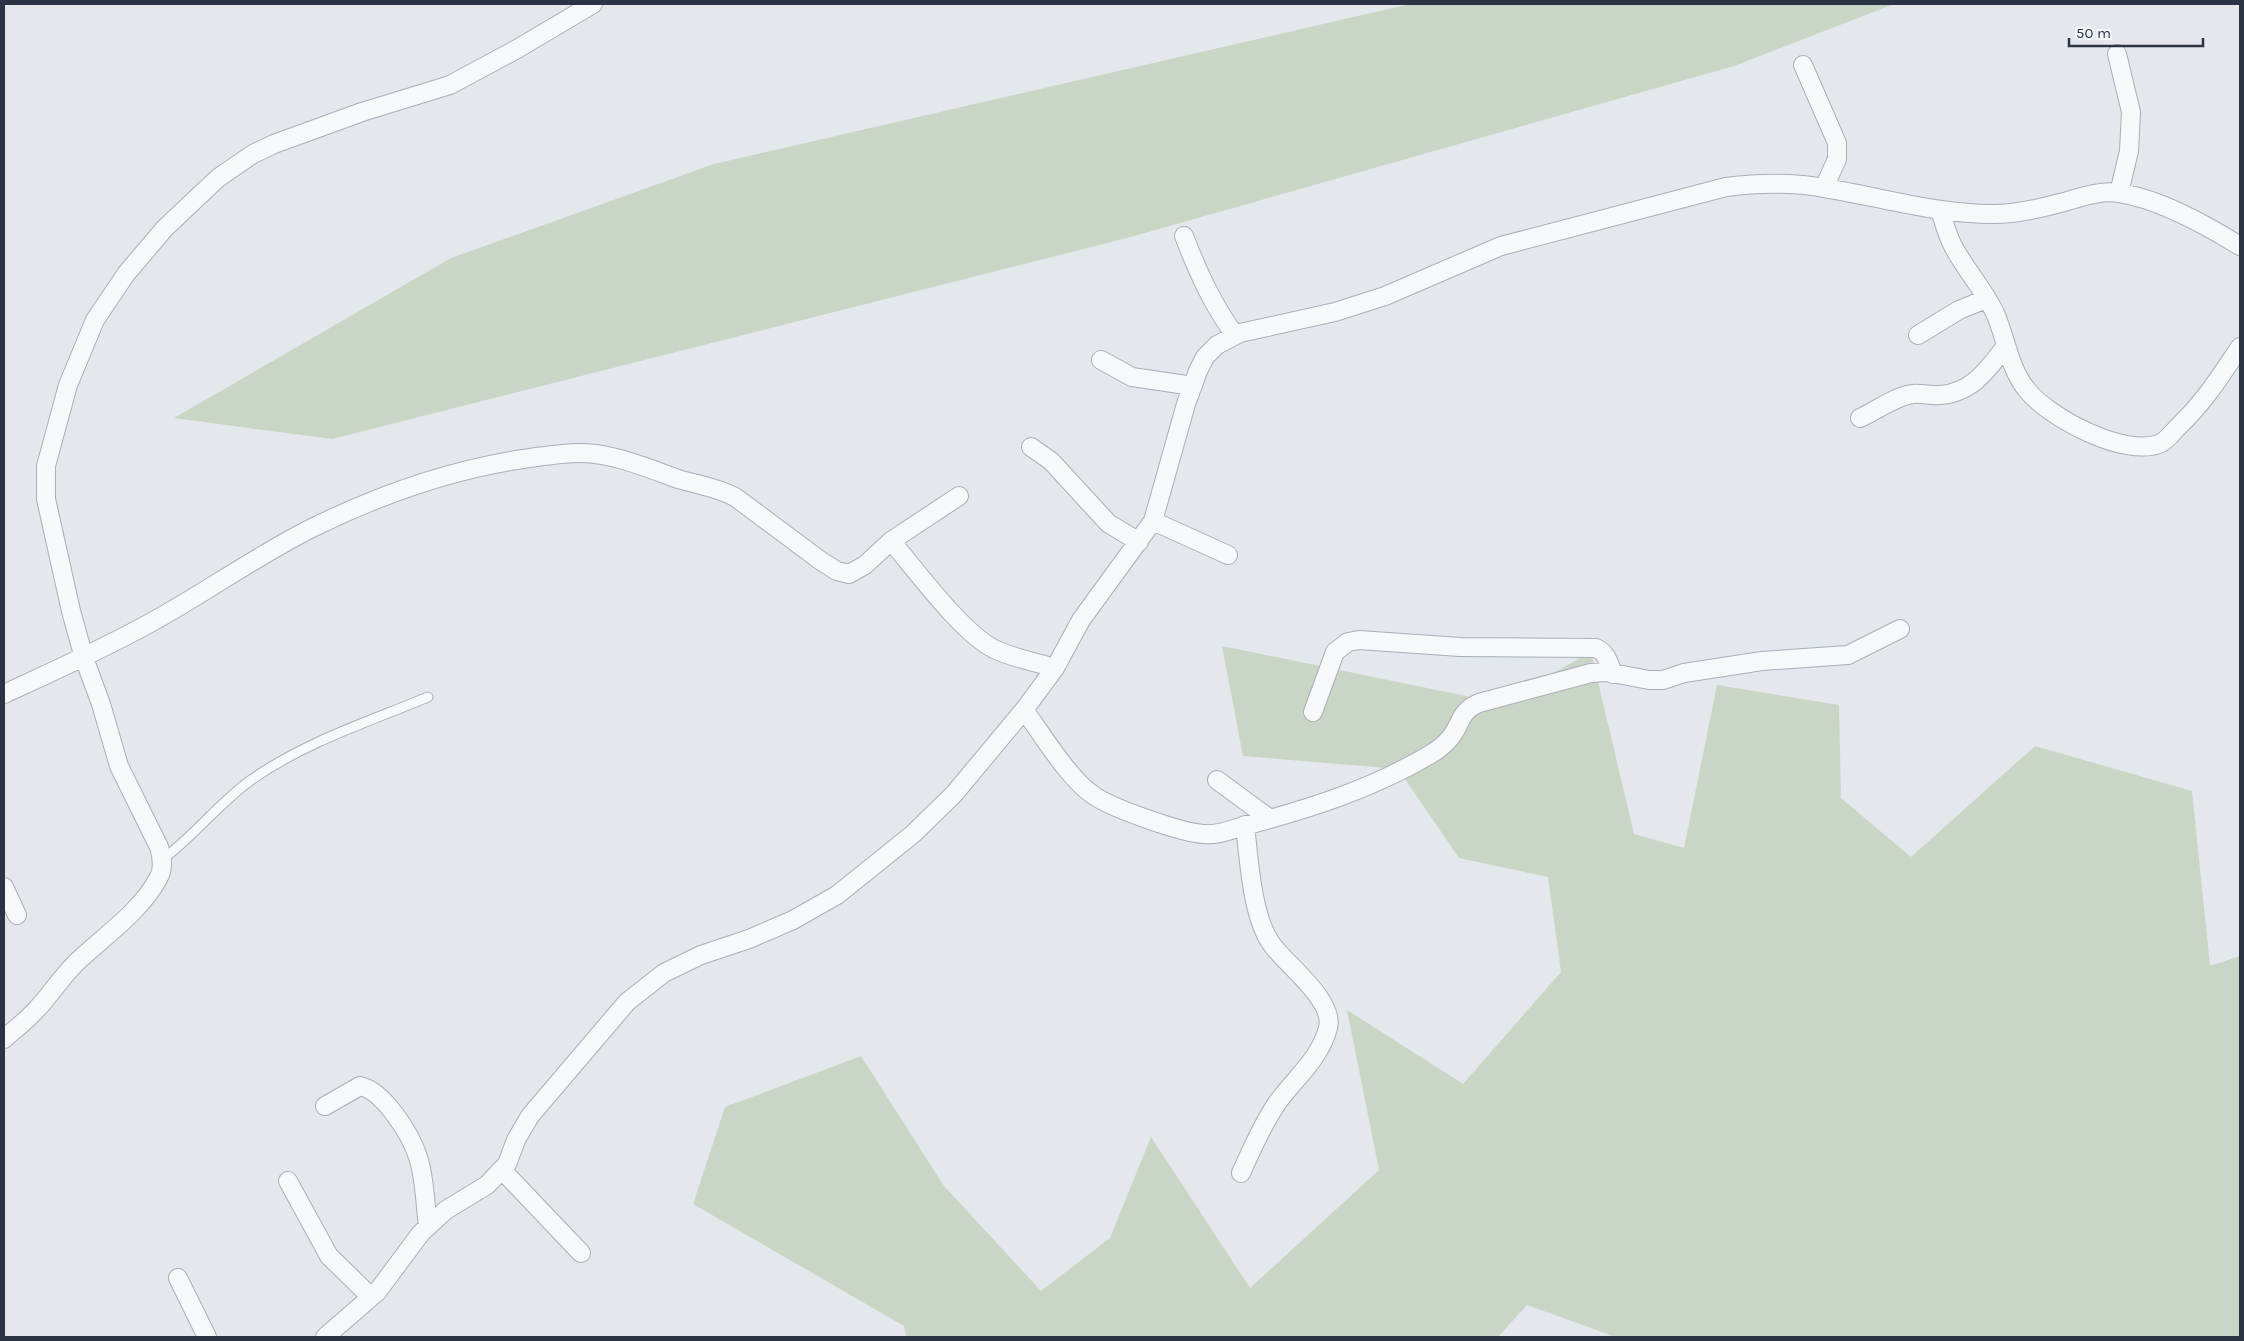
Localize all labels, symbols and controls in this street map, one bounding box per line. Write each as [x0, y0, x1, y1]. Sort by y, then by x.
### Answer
scale bar [2069, 15, 2203, 47]
text: 50 m [2076, 24, 2111, 42]

